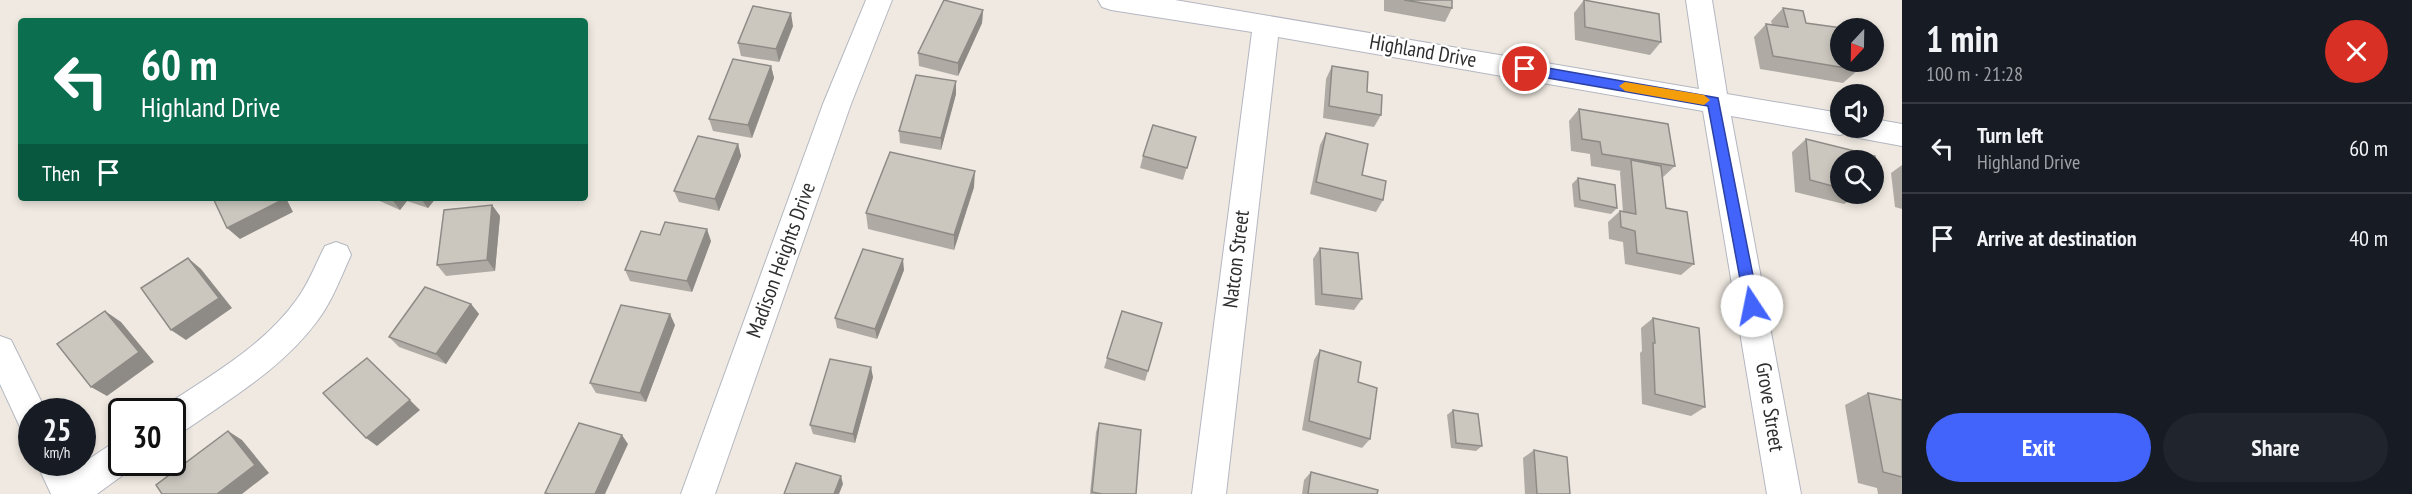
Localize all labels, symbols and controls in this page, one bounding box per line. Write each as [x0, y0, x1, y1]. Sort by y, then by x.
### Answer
text: 1 min [1926, 15, 1999, 62]
north arrow [1830, 18, 1884, 72]
map controls [1830, 18, 1884, 204]
button: close [2325, 20, 2388, 83]
street label: Highland Drive [1367, 28, 1479, 73]
text: 60 m [141, 37, 218, 92]
icon: left [42, 42, 120, 120]
pin [1499, 43, 1550, 94]
icon: arrive [1508, 52, 1541, 85]
text: 100 m · 21:28 [1926, 61, 2023, 87]
button: sound [1830, 84, 1884, 138]
text: Highland Drive [141, 90, 280, 124]
text: Turn left [1977, 121, 2043, 149]
icon: left [1926, 132, 1959, 165]
text: 60 m [2349, 134, 2388, 162]
text: Highland Drive [1977, 149, 2080, 175]
button: search [1830, 150, 1884, 204]
icon: arrive [92, 156, 125, 189]
text: Then [42, 159, 80, 187]
street label: Madison Heights Drive [740, 178, 821, 341]
street label: Natcon Street [1216, 208, 1255, 310]
icon: arrive [1926, 222, 1959, 255]
text: Arrive at destination [1977, 224, 2137, 252]
text: 40 m [2349, 224, 2388, 252]
position arrow [1720, 274, 1784, 338]
street label: Grove Street [1750, 361, 1791, 454]
speed limit sign: 30 [108, 398, 186, 476]
text: 25 [43, 410, 71, 449]
button: Exit [1926, 413, 2151, 482]
button: Share [2163, 413, 2388, 482]
text: km/h [44, 443, 70, 462]

